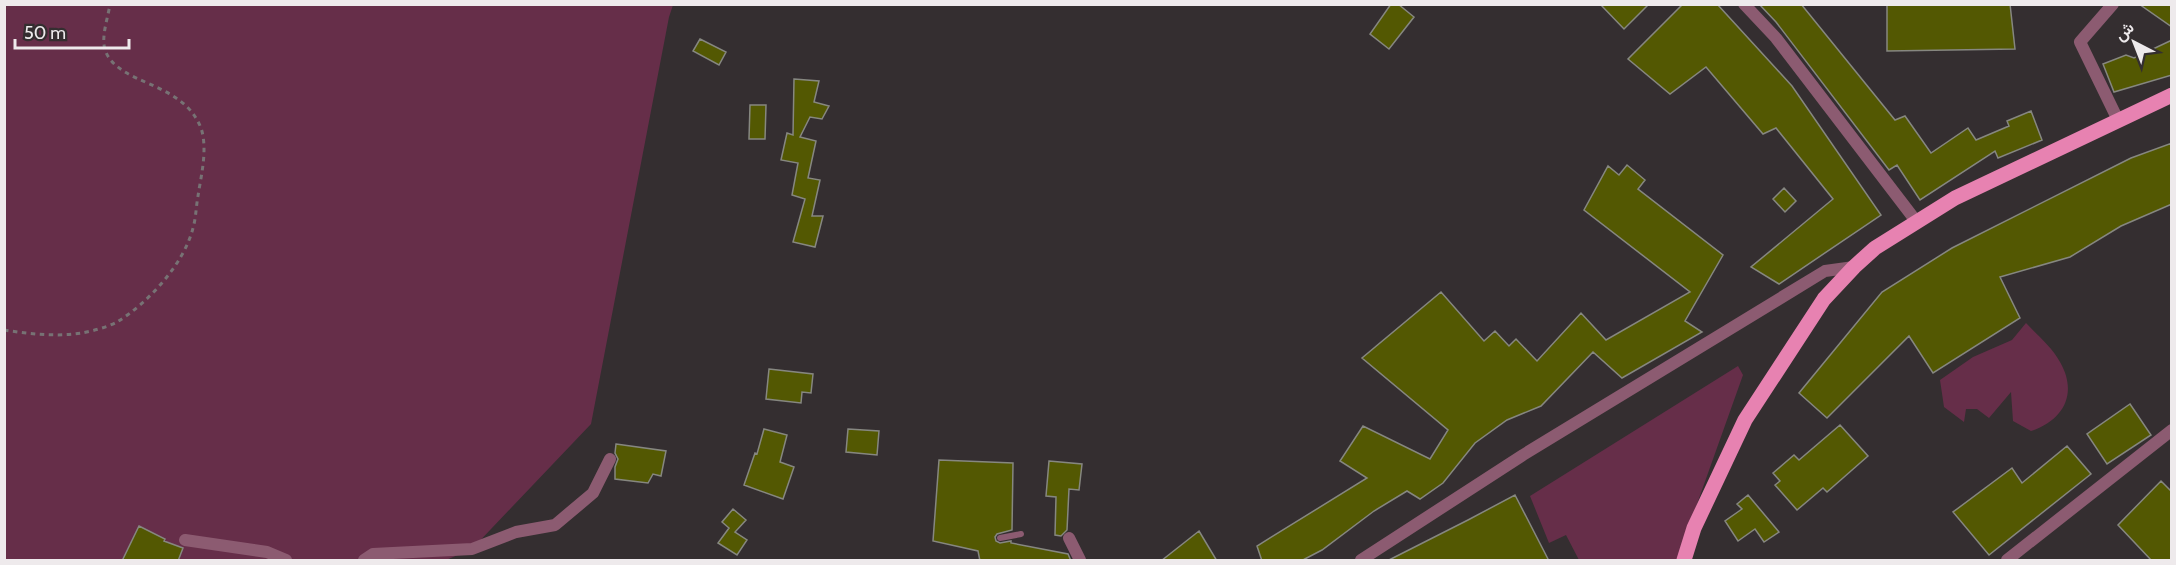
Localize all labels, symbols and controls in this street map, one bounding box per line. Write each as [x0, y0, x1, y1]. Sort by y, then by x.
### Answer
scale bar [15, 12, 129, 50]
north arrow [2104, 12, 2164, 72]
text: ش [2111, 18, 2138, 45]
text: 50 m [24, 22, 66, 44]

